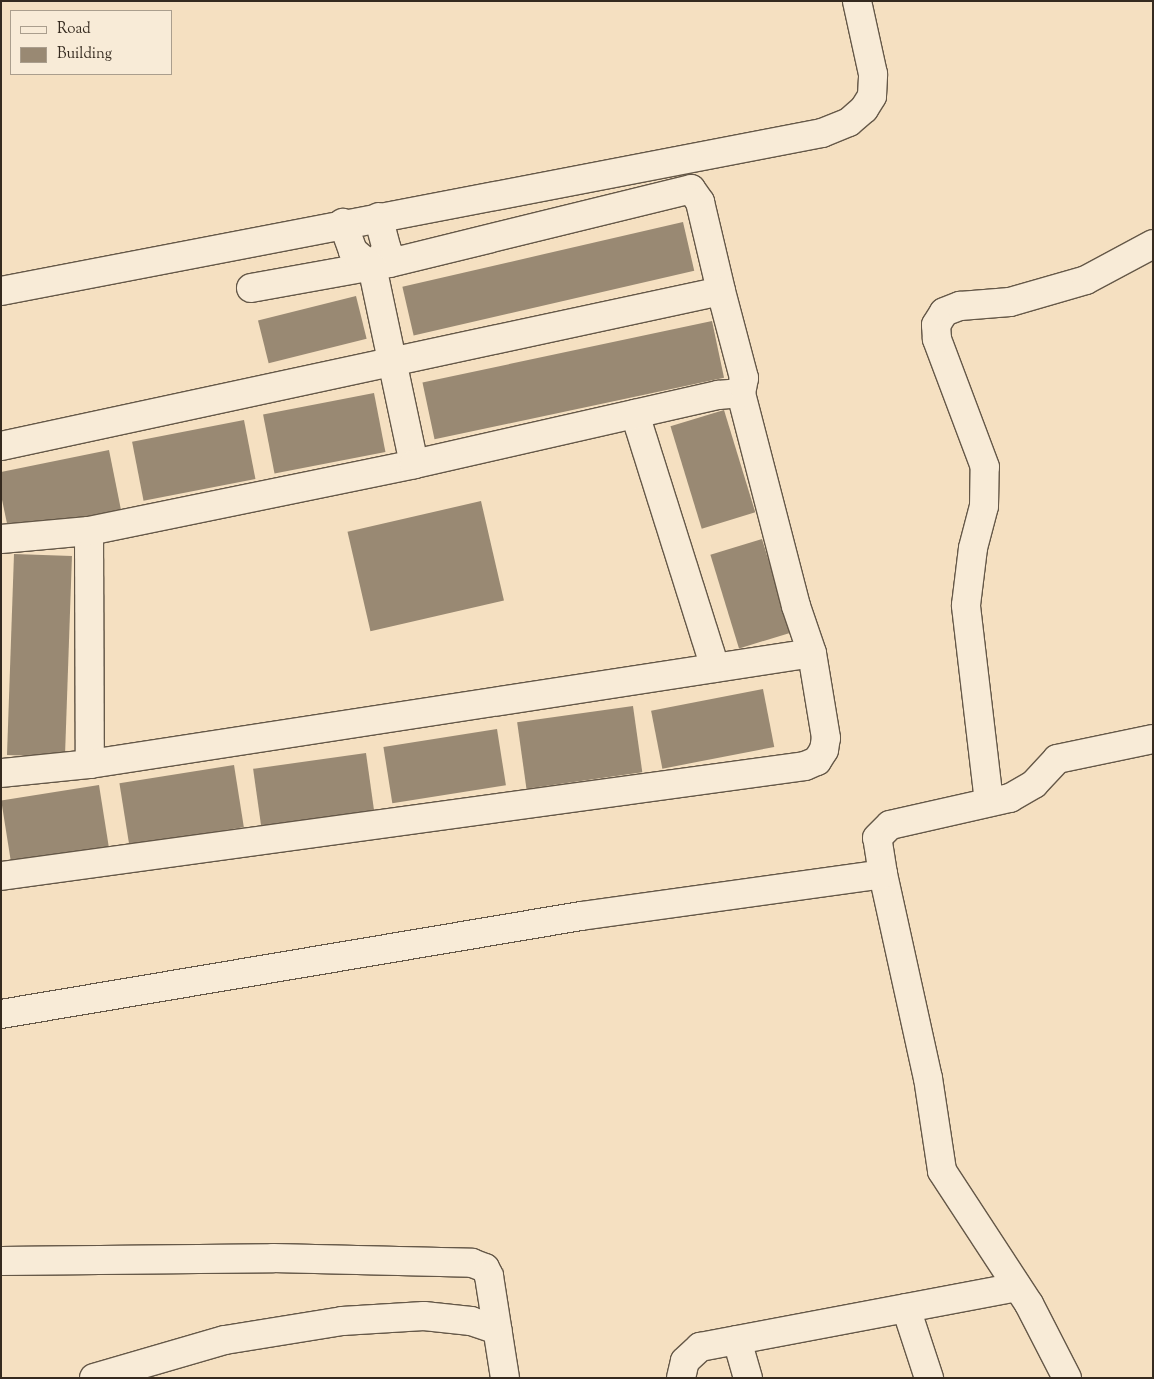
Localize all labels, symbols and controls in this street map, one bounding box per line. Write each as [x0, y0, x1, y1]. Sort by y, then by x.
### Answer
legend [10, 10, 172, 75]
text: Road [57, 19, 91, 40]
text: Building [57, 44, 112, 65]

